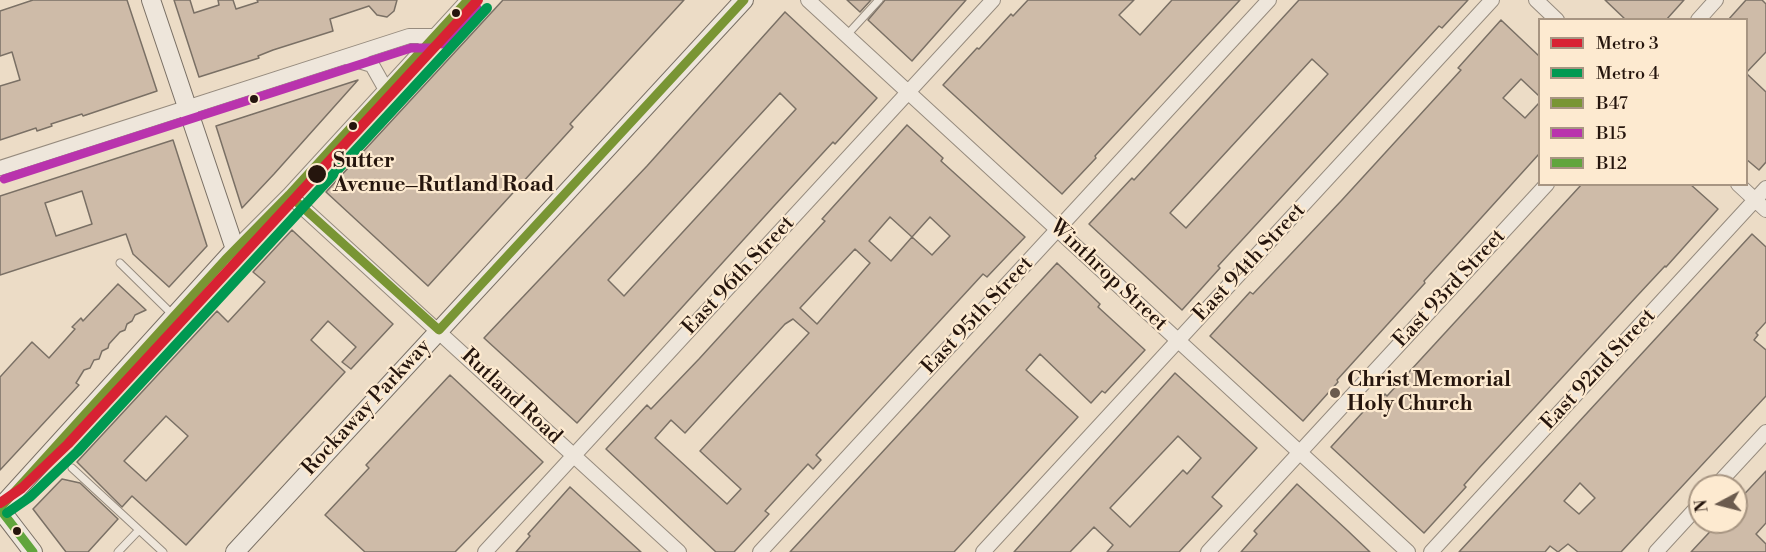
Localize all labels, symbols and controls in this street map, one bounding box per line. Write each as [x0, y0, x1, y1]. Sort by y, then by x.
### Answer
unlabelled marker [450, 7, 462, 19]
legend [1538, 18, 1748, 186]
text: Metro 3 [1596, 32, 1659, 55]
text: Metro 4 [1596, 62, 1659, 85]
text: B47 [1596, 92, 1628, 115]
unlabelled marker [248, 93, 260, 105]
unlabelled marker [347, 120, 359, 132]
text: B15 [1596, 122, 1626, 145]
place label: Sutter Avenue–Rutland Road [333, 149, 554, 199]
text: B12 [1596, 152, 1627, 175]
marker: Sutter Avenue–Rutland Road [306, 163, 328, 185]
street label: East 94th Street [1189, 198, 1311, 328]
street label: East 96th Street [678, 211, 800, 341]
street label: Winthrop Street [1044, 215, 1172, 337]
street label: East 93rd Street [1389, 225, 1511, 353]
street label: East 95th Street [917, 252, 1039, 380]
street label: East 92nd Street [1536, 304, 1662, 436]
street label: Rockaway Parkway [297, 335, 437, 481]
street label: Rutland Road [455, 344, 567, 450]
place label: Christ Memorial Holy Church [1347, 368, 1511, 418]
marker: Christ Memorial Holy Church [1328, 386, 1342, 400]
north arrow [1688, 474, 1748, 534]
text: N [1691, 498, 1713, 513]
unlabelled marker [11, 525, 23, 537]

